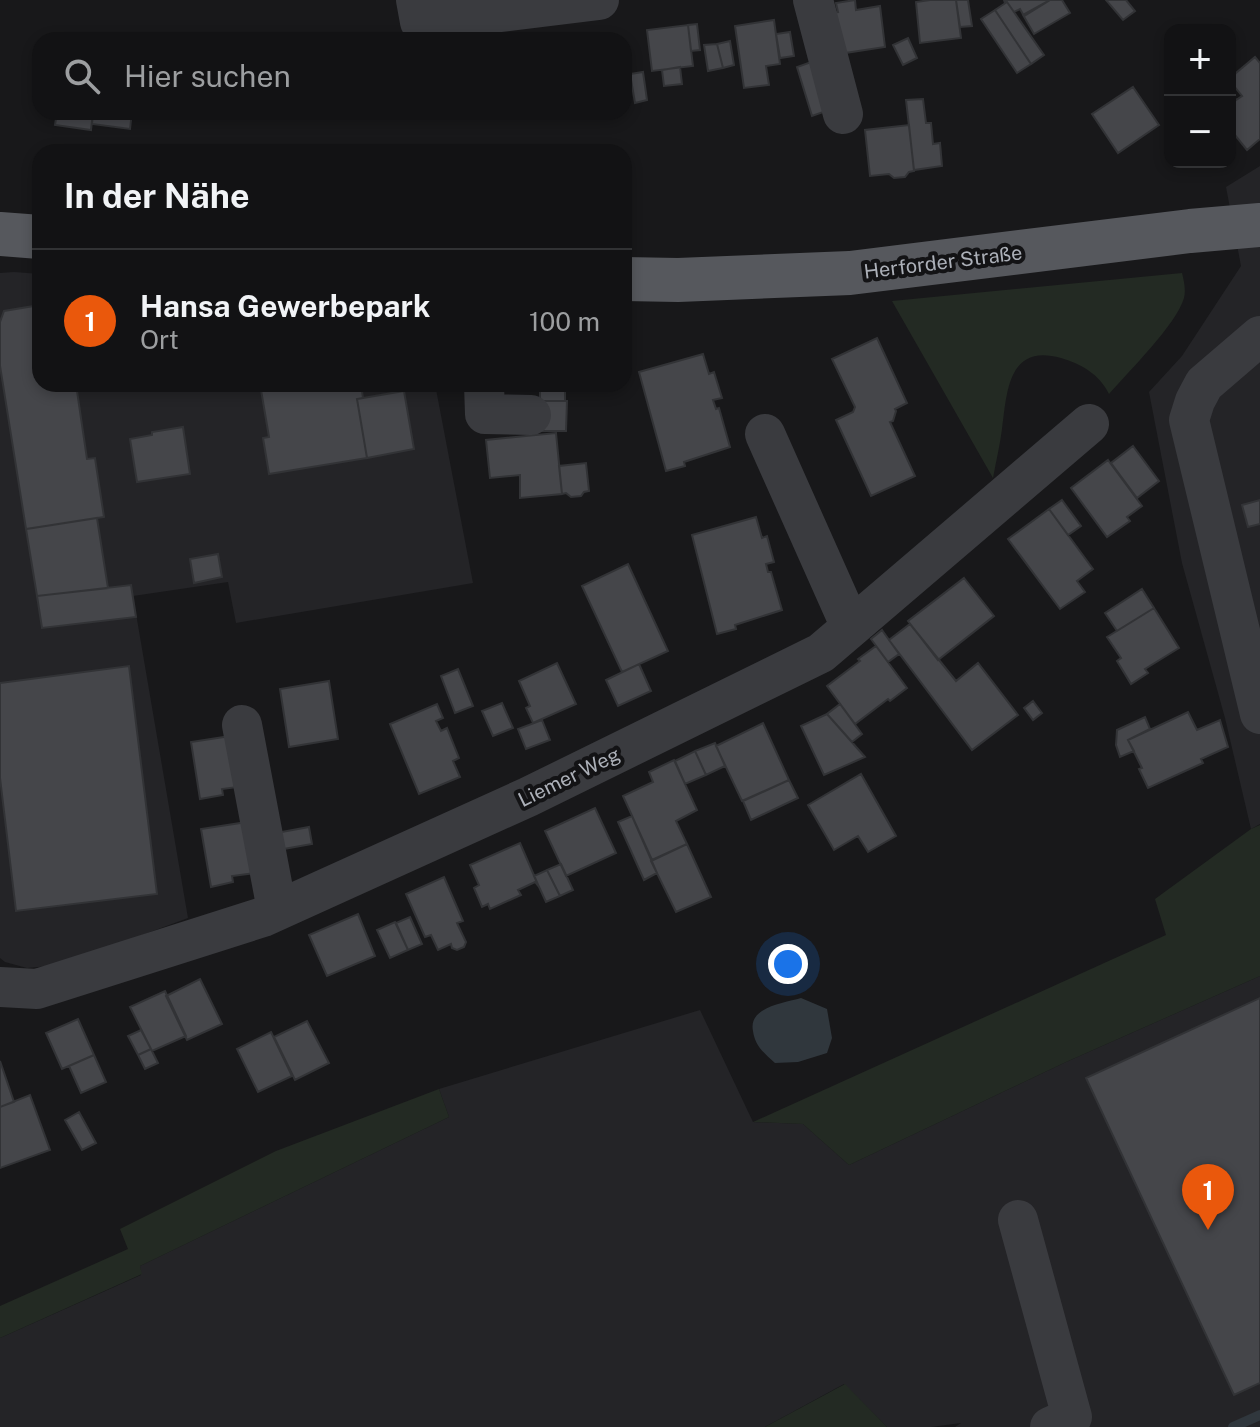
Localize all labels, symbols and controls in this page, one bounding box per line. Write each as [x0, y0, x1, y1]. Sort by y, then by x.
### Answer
map controls [1164, 24, 1236, 168]
button: + [1164, 24, 1236, 96]
search box [32, 32, 632, 120]
icon: search [60, 54, 104, 98]
text: Hier suchen [124, 58, 291, 94]
button: − [1164, 96, 1236, 168]
text: In der Nähe [64, 176, 250, 216]
street label: Herforder Straße [862, 240, 1024, 284]
text: Hansa Gewerbepark [140, 288, 430, 324]
text: 1 [84, 306, 96, 337]
text: 100 m [529, 306, 600, 337]
text: Ort [140, 324, 179, 355]
street label: Liemer Weg [514, 742, 624, 812]
your location [768, 944, 808, 984]
pin: 1 [1182, 1164, 1234, 1230]

